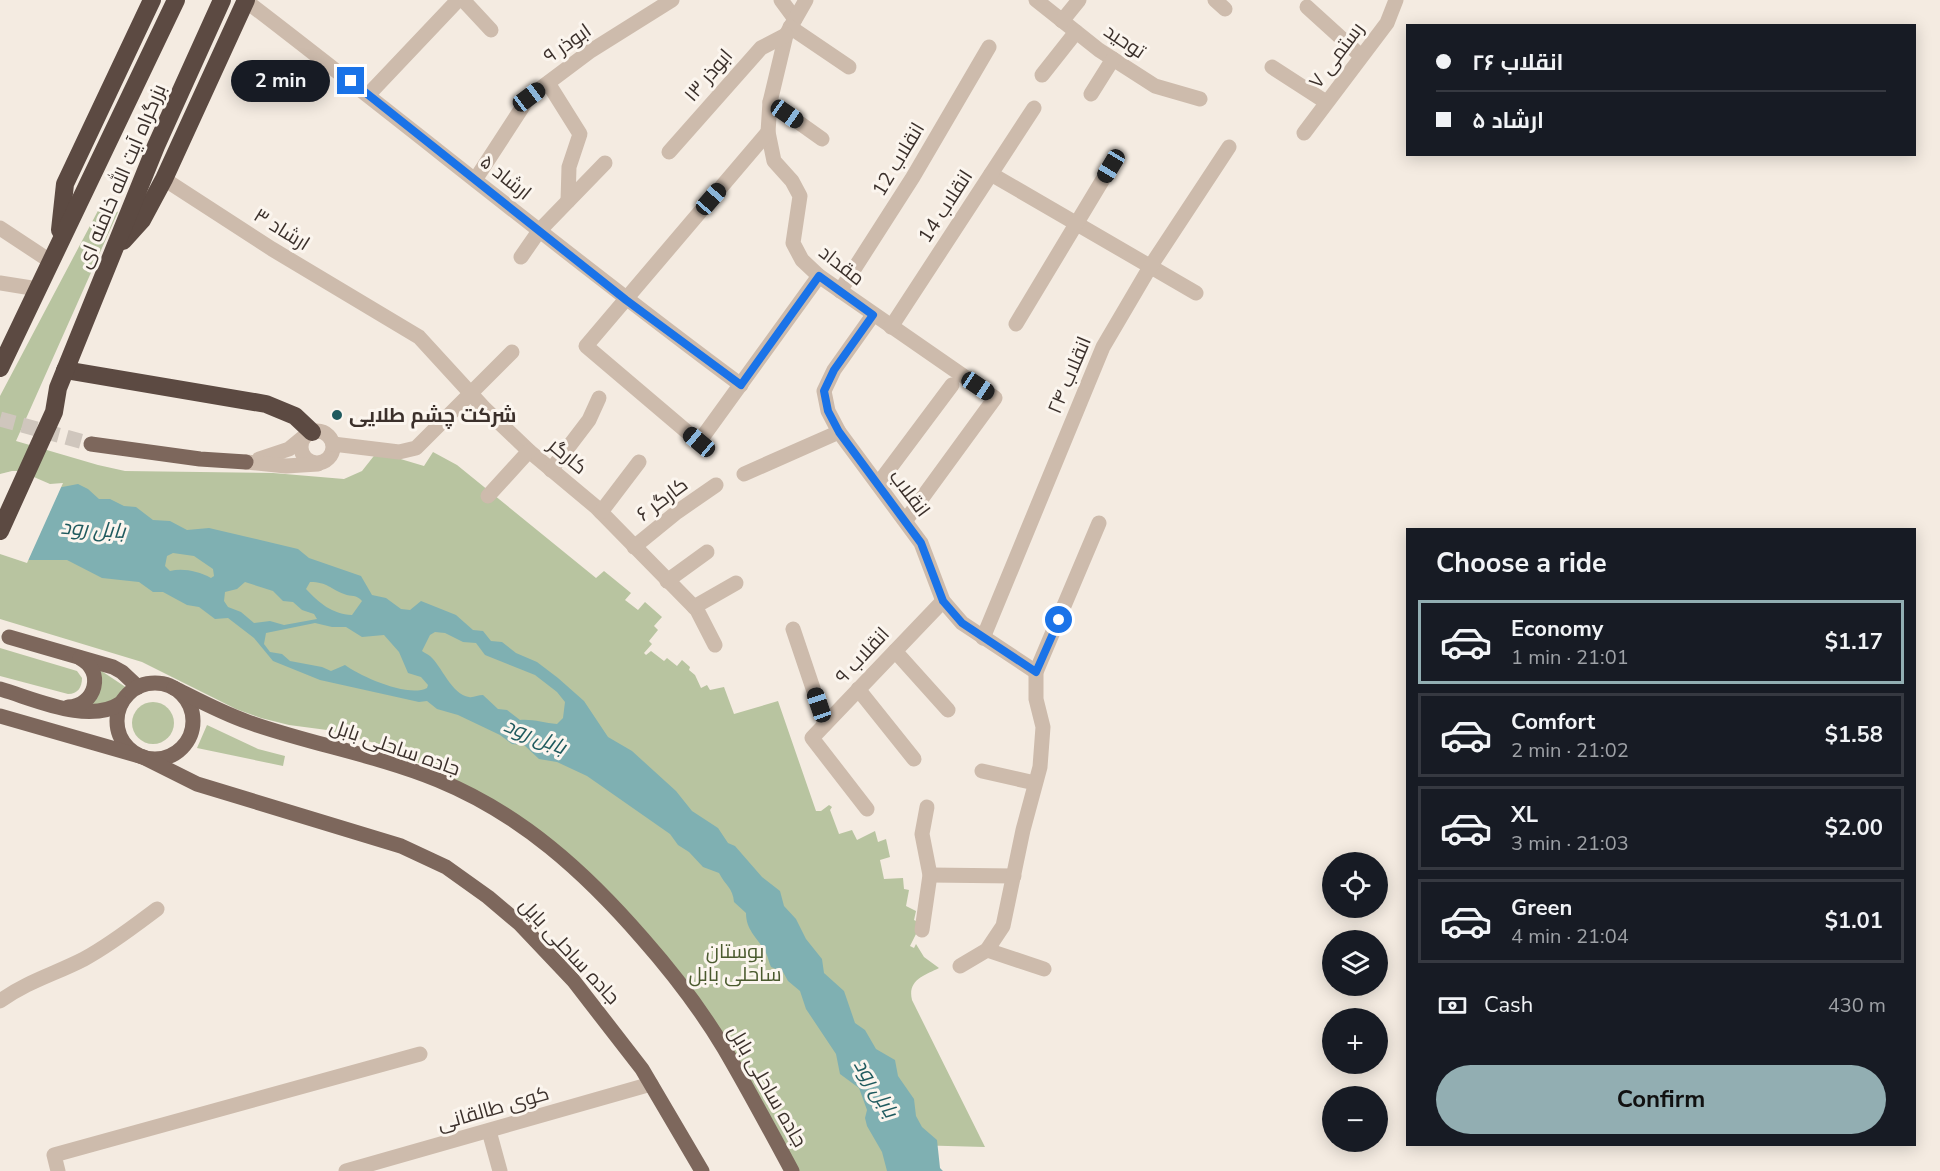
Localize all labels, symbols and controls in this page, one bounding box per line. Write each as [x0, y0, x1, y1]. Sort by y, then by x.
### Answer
street label: ابوذر ۹ [538, 17, 597, 70]
street label: رستمی ۷ [1303, 17, 1370, 94]
street label: توحید [1099, 18, 1151, 65]
street label: ابوذر ۱۳ [678, 43, 739, 108]
text: انقلاب ۲۶ [1472, 48, 1564, 78]
callout: 2 min [231, 60, 330, 102]
text: 2 min [255, 67, 306, 94]
route end [337, 67, 364, 94]
car [509, 79, 549, 115]
street label: بزرگراه آیت الله خامنه ای [70, 80, 173, 273]
car [767, 96, 807, 132]
text: ارشاد ۵ [1472, 106, 1544, 136]
street label: انقلاب 12 [866, 117, 931, 201]
car [1094, 146, 1128, 186]
street label: ارشاد ۵ [474, 148, 537, 206]
street label: انقلاب 14 [912, 165, 979, 248]
car [692, 180, 730, 218]
street label: ارشاد ۳ [249, 202, 315, 257]
street label: مقداد [813, 239, 870, 292]
street label: انقلاب ۲۴ [1041, 332, 1098, 418]
car [958, 368, 998, 404]
place label: شرکت چشم طلایی [349, 402, 517, 429]
marker: شرکت چشم طلایی [330, 408, 344, 422]
car [679, 424, 719, 460]
street label: کارگر [542, 432, 593, 481]
street label: انقلاب [883, 464, 936, 522]
street label: کارگر ۶ [631, 471, 694, 528]
water label: بابل رود [60, 513, 128, 545]
text: Choose a ride [1436, 545, 1607, 582]
route start [1045, 606, 1072, 633]
text: Economy [1511, 614, 1603, 644]
icon: car [1439, 615, 1493, 669]
street label: انقلاب ۹ [829, 621, 896, 690]
text: $1.17 [1825, 627, 1883, 657]
text: 1 min · 21:01 [1511, 644, 1629, 671]
car [805, 685, 833, 725]
text: Comfort [1511, 707, 1595, 737]
icon: car [1439, 708, 1493, 762]
water label: بابل رود [500, 711, 571, 762]
street label: جاده ساحلی بابل [326, 712, 464, 782]
text: $1.58 [1825, 720, 1883, 750]
text: 2 min · 21:02 [1511, 737, 1629, 764]
text: XL [1511, 800, 1538, 830]
icon: car [1439, 801, 1493, 855]
text: $2.00 [1825, 813, 1883, 843]
text: 3 min · 21:03 [1511, 830, 1629, 857]
map controls [1322, 852, 1388, 1152]
button: locate [1322, 852, 1388, 918]
street label: جاده ساحلی بایل [513, 892, 626, 1010]
text: Green [1511, 893, 1572, 923]
icon: car [1439, 894, 1493, 948]
text: $1.01 [1825, 906, 1883, 936]
text: 4 min · 21:04 [1511, 923, 1629, 950]
button: layers [1322, 930, 1388, 996]
park label: بوستان ساحلی بابل [688, 938, 782, 988]
icon: cash [1436, 989, 1469, 1022]
text: Cash [1484, 990, 1533, 1020]
text: 430 m [1828, 992, 1886, 1019]
button: + [1322, 1008, 1388, 1074]
street label: جاده ساحلی بابل [722, 1020, 813, 1152]
water label: بابل رود [847, 1053, 905, 1124]
button: Confirm [1436, 1065, 1886, 1134]
street label: کوی طالقانی [434, 1080, 552, 1137]
button: − [1322, 1086, 1388, 1152]

